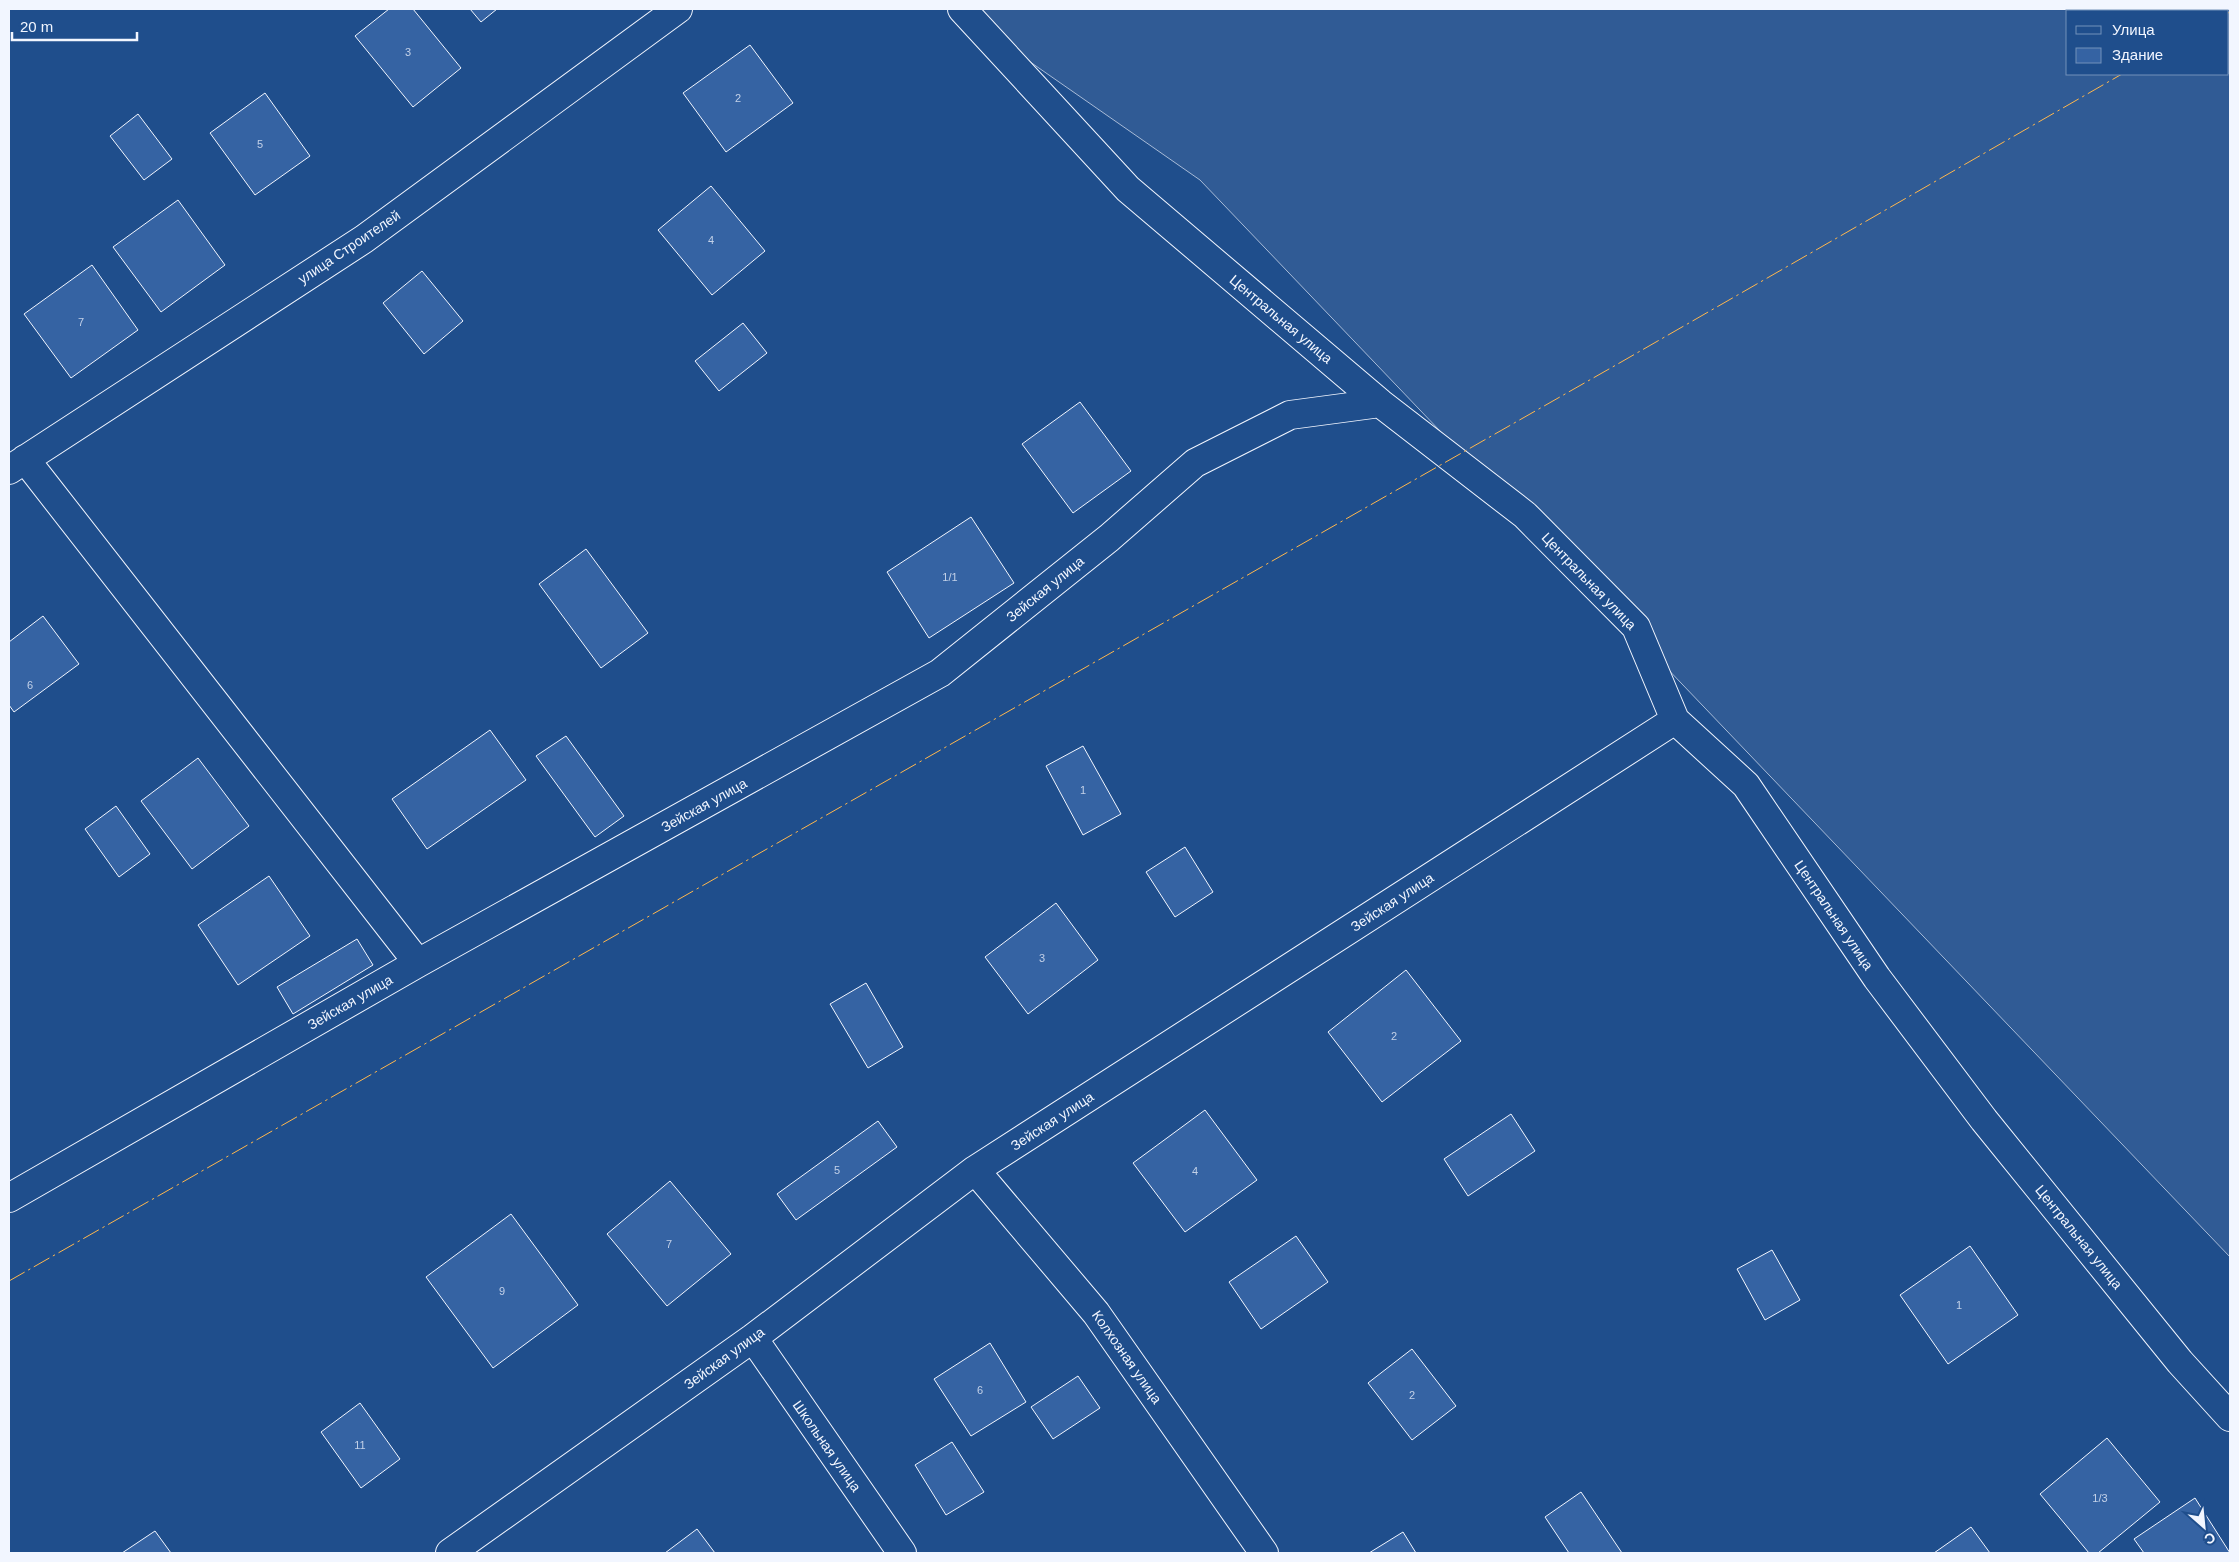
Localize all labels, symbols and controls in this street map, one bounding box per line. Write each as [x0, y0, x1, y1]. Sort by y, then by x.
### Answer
scale bar [12, 10, 138, 42]
legend [2066, 10, 2229, 75]
text: 20 m [20, 18, 53, 35]
text: Улица [2112, 21, 2155, 38]
house number: 3 [405, 46, 411, 58]
text: Здание [2112, 46, 2163, 63]
house number: 2 [735, 92, 741, 104]
house number: 5 [257, 138, 263, 150]
street label: улица Строителей [295, 207, 403, 287]
house number: 4 [708, 234, 714, 246]
street label: Центральная улица [1227, 271, 1336, 367]
house number: 7 [78, 316, 84, 328]
street label: Центральная улица [1539, 529, 1640, 633]
street label: Зейская улица [1003, 553, 1087, 625]
house number: 1/1 [942, 571, 958, 583]
house number: 6 [27, 679, 33, 691]
street label: Зейская улица [658, 775, 750, 835]
house number: 1 [1080, 784, 1086, 796]
street label: Центральная улица [1791, 857, 1877, 973]
street label: Зейская улица [1348, 869, 1436, 935]
house number: 3 [1039, 952, 1045, 964]
street label: Зейская улица [305, 971, 395, 1033]
house number: 2 [1391, 1030, 1397, 1042]
street label: Зейская улица [1008, 1088, 1096, 1154]
house number: 5 [834, 1164, 840, 1176]
house number: 4 [1192, 1165, 1198, 1177]
street label: Центральная улица [2032, 1182, 2126, 1292]
house number: 7 [666, 1238, 672, 1250]
house number: 9 [499, 1285, 505, 1297]
house number: 1 [1956, 1299, 1962, 1311]
street label: Колхозная улица [1089, 1307, 1165, 1407]
street label: Зейская улица [681, 1323, 767, 1392]
house number: 6 [977, 1384, 983, 1396]
house number: 2 [1409, 1389, 1415, 1401]
street label: Школьная улица [790, 1397, 865, 1495]
house number: 11 [354, 1439, 366, 1451]
house number: 1/3 [2092, 1492, 2108, 1504]
north arrow [2179, 1502, 2229, 1552]
text: С [2202, 1529, 2218, 1548]

